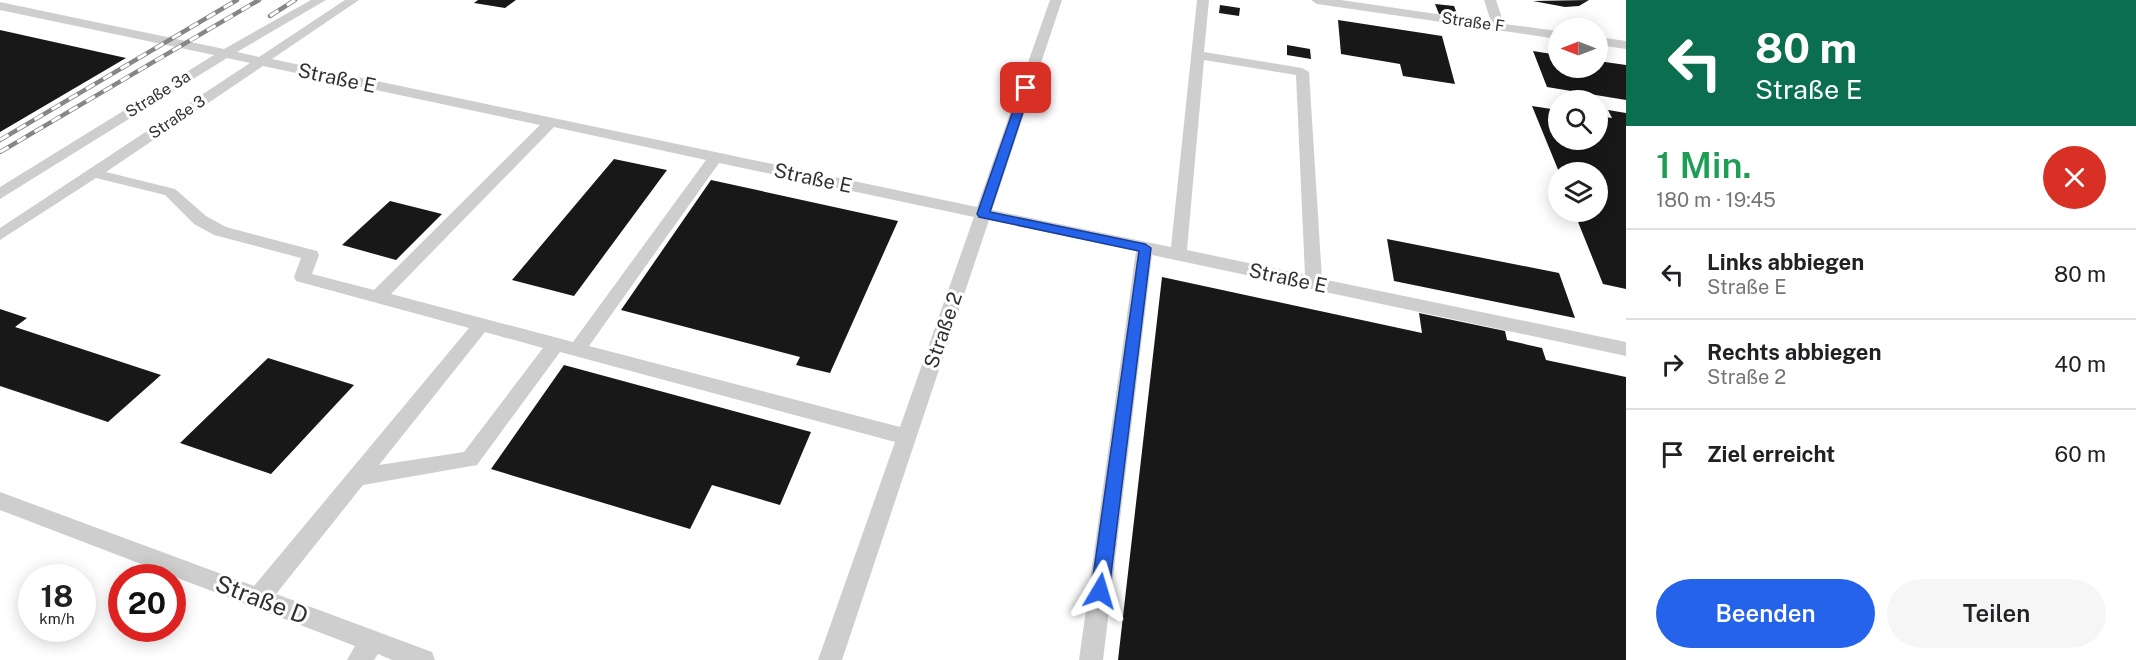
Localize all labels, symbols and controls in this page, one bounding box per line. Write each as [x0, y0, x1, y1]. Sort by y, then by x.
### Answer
street label: Straße F [1440, 8, 1506, 36]
north arrow [1548, 18, 1608, 78]
map controls [1548, 18, 1608, 222]
text: 80 m [1755, 23, 1857, 72]
icon: left [1656, 24, 1734, 102]
street label: Straße E [296, 58, 378, 98]
pin [1000, 62, 1051, 113]
street label: Straße 3a [122, 67, 194, 121]
icon: arrive [1009, 71, 1042, 104]
text: Straße E [1755, 73, 1862, 105]
button: search [1548, 90, 1608, 150]
street label: Straße 3 [145, 91, 209, 143]
text: 1 Min. [1656, 144, 1752, 186]
button: close [2043, 146, 2106, 209]
street label: Straße E [772, 158, 854, 198]
button: layers [1548, 162, 1608, 222]
text: 180 m · 19:45 [1656, 188, 1776, 212]
text: Links abbiegen [1707, 249, 1864, 275]
street label: Straße E [1247, 258, 1329, 298]
icon: left [1656, 258, 1689, 291]
text: 80 m [2054, 261, 2106, 287]
text: Straße E [1707, 275, 1787, 299]
street label: Straße 2 [919, 289, 967, 371]
text: Rechts abbiegen [1707, 339, 1882, 365]
icon: right [1656, 348, 1689, 381]
text: 40 m [2054, 351, 2106, 377]
text: Straße 2 [1707, 365, 1786, 389]
icon: arrive [1656, 438, 1689, 471]
text: Ziel erreicht [1707, 441, 1835, 467]
text: 60 m [2055, 441, 2106, 467]
position arrow [1068, 559, 1132, 623]
speed limit sign: 20 [108, 564, 186, 642]
street label: Straße D [212, 569, 312, 629]
text: 18 [41, 578, 73, 614]
button: Beenden [1656, 579, 1875, 648]
button: Teilen [1887, 579, 2106, 648]
text: km/h [39, 610, 75, 627]

